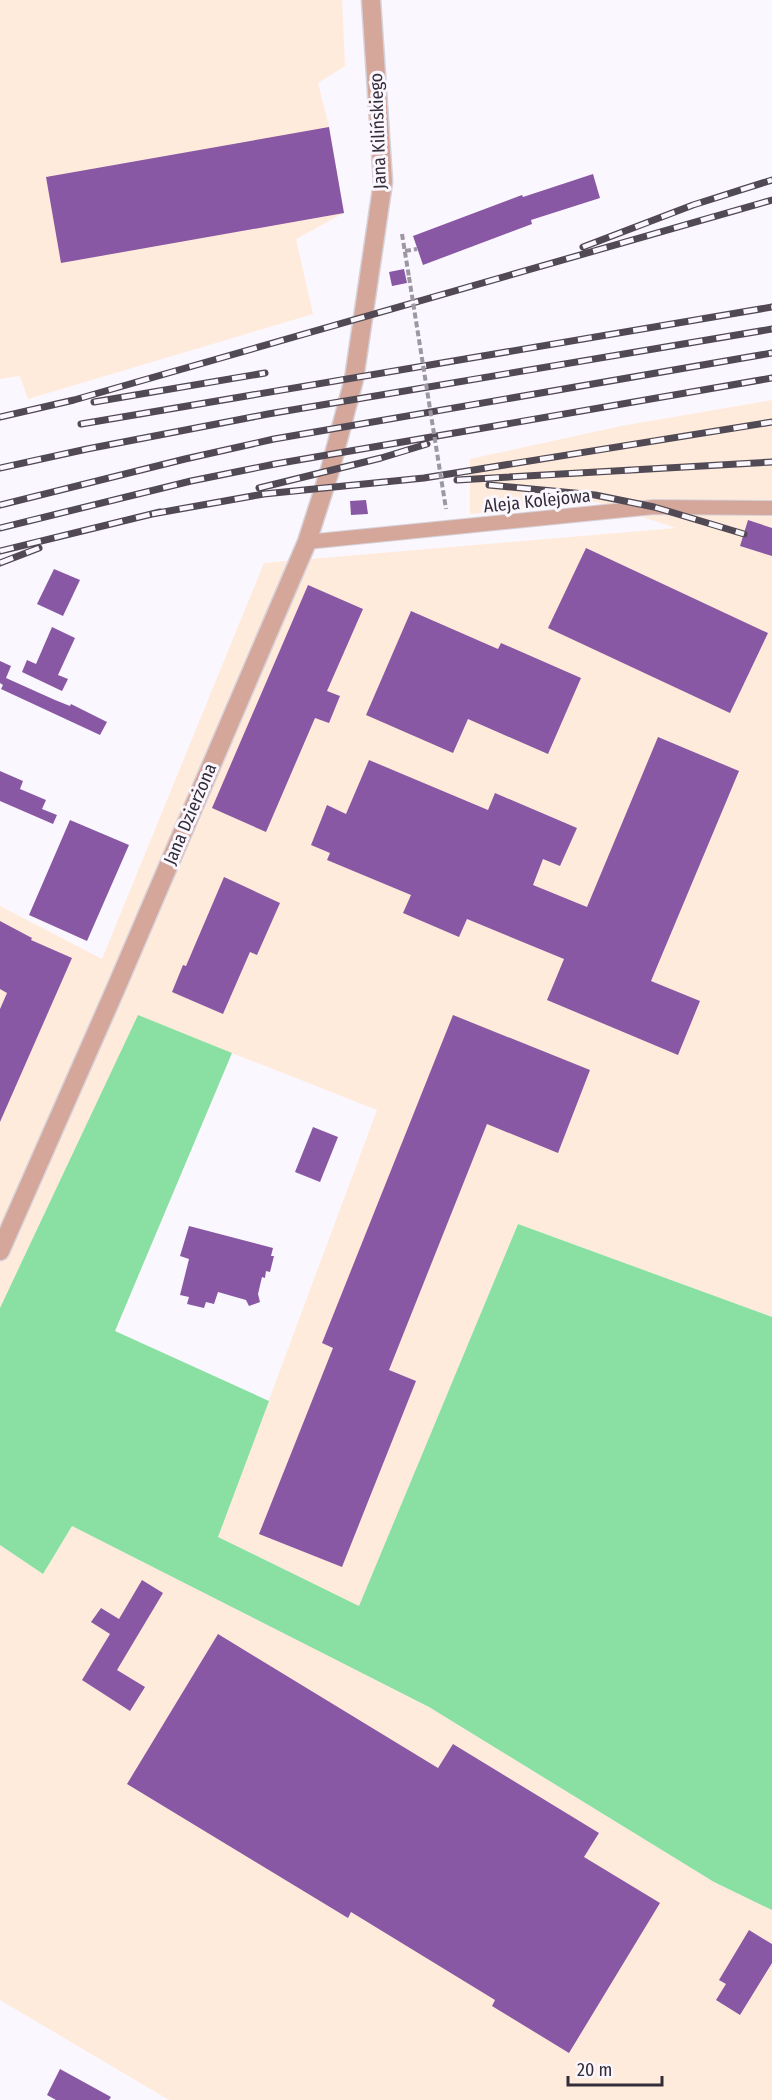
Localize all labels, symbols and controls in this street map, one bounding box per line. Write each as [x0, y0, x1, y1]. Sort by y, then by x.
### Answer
street label: Jana Kilińskiego [365, 73, 391, 189]
street label: Aleja Kolejowa [483, 484, 592, 518]
street label: Jana Dzierżona [159, 760, 221, 868]
scale bar [568, 2049, 662, 2087]
text: 20 m [577, 2059, 612, 2081]

